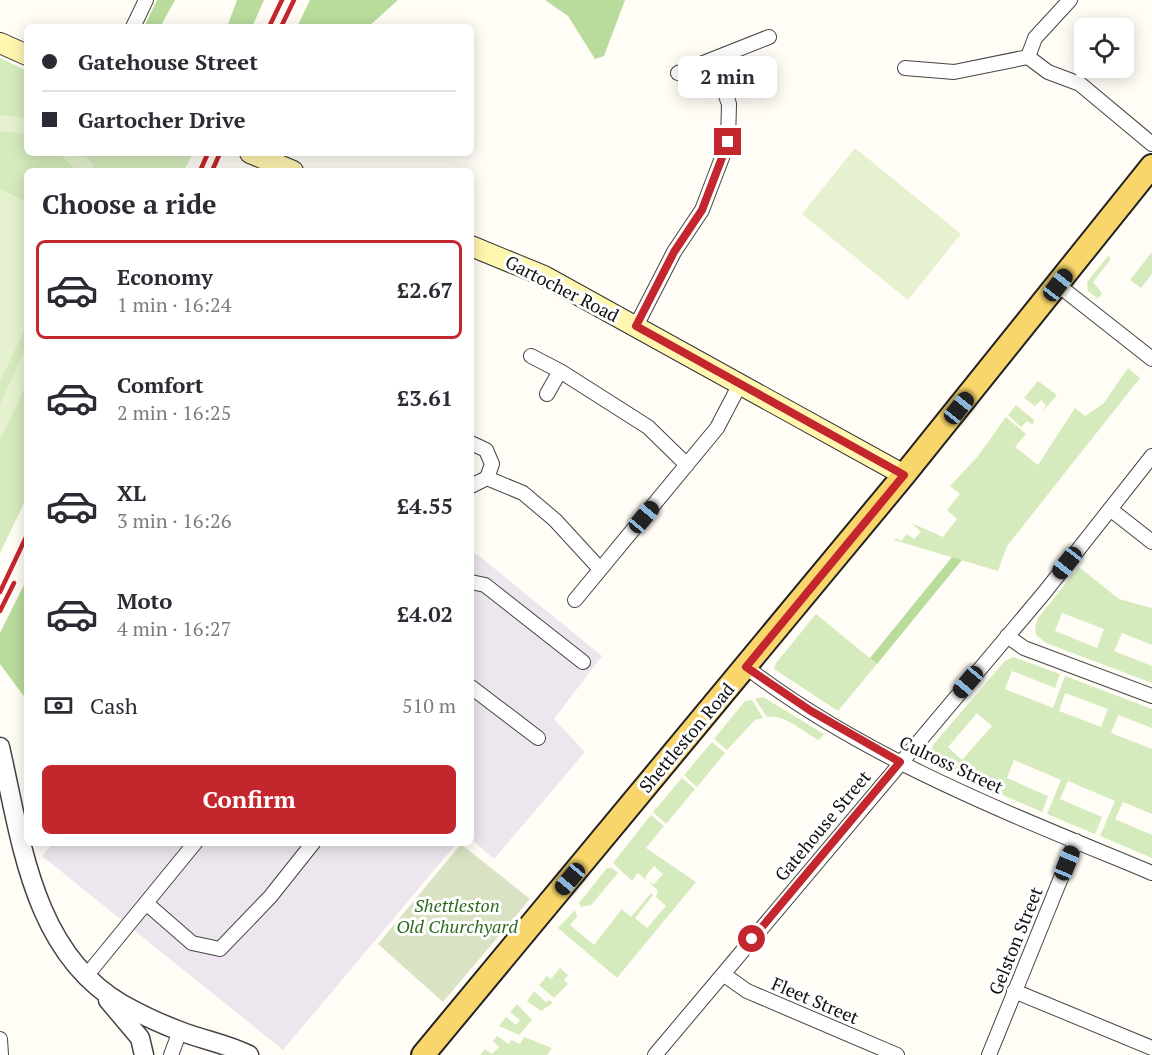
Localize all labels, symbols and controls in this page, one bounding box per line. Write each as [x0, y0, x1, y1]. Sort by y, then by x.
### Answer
map controls [1074, 18, 1134, 78]
button: locate [1074, 18, 1134, 78]
text: Gatehouse Street [78, 47, 258, 76]
callout: 2 min [678, 55, 777, 97]
text: 2 min [700, 63, 755, 90]
text: Gartocher Drive [78, 105, 245, 134]
route end [714, 128, 741, 155]
text: Choose a ride [42, 186, 217, 222]
street label: Gartocher Road [502, 249, 623, 327]
text: Economy [117, 262, 213, 291]
icon: car [45, 263, 99, 317]
car [1040, 265, 1076, 305]
text: £2.67 [397, 275, 453, 304]
text: 1 min · 16:24 [117, 291, 231, 318]
text: Comfort [117, 370, 203, 399]
icon: car [45, 371, 99, 425]
text: £3.61 [397, 383, 453, 412]
car [941, 388, 977, 428]
text: 2 min · 16:25 [117, 399, 231, 426]
text: XL [117, 478, 146, 507]
icon: car [45, 479, 99, 533]
text: £4.55 [397, 491, 453, 520]
car [626, 497, 662, 537]
text: 3 min · 16:26 [117, 507, 231, 534]
car [1049, 543, 1085, 583]
text: Moto [117, 586, 172, 615]
icon: car [45, 587, 99, 641]
text: £4.02 [397, 599, 453, 628]
text: 4 min · 16:27 [117, 615, 231, 642]
car [950, 662, 986, 702]
street label: Shettleston Road [633, 677, 739, 797]
icon: cash [42, 689, 75, 722]
text: Cash [90, 691, 138, 720]
text: 510 m [402, 692, 456, 719]
street label: Culross Street [896, 730, 1008, 799]
button: Confirm [42, 765, 456, 834]
street label: Gatehouse Street [769, 765, 876, 886]
car [1052, 843, 1082, 883]
car [552, 859, 588, 899]
street label: Gelston Street [983, 883, 1048, 998]
park label: Shettleston Old Churchyard [396, 893, 518, 938]
route start [738, 925, 765, 952]
street label: Fleet Street [768, 971, 863, 1029]

